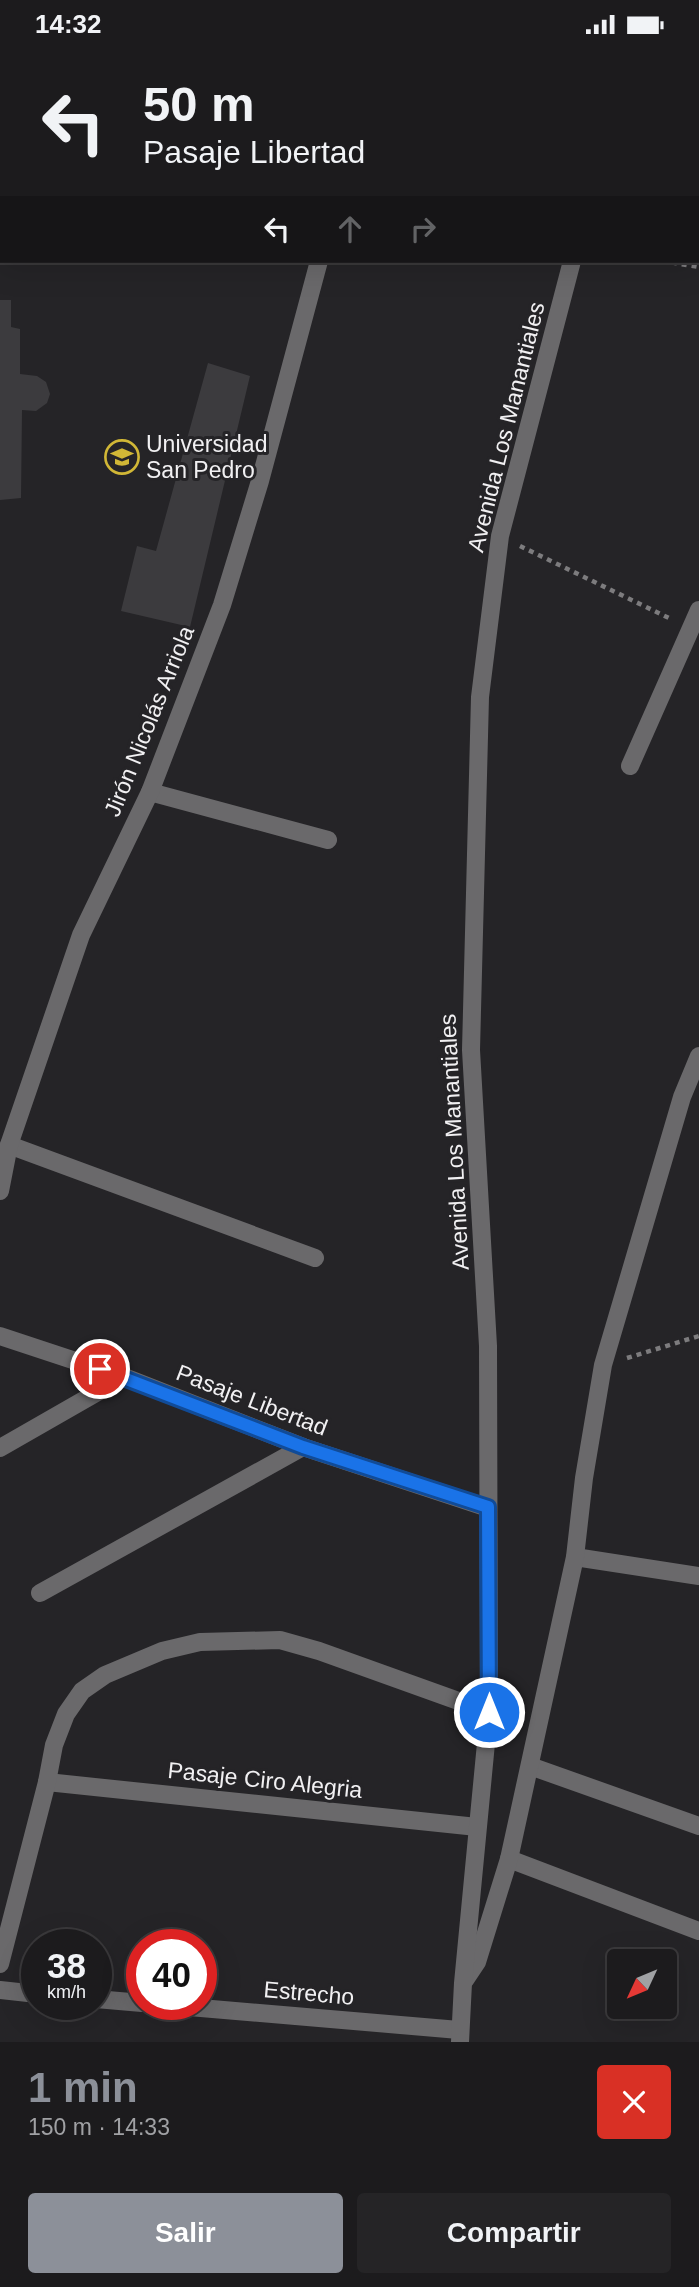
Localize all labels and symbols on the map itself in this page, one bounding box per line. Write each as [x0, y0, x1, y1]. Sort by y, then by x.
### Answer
street label: Avenida Los Manantiales [462, 299, 550, 555]
place label: Universidad San Pedro [146, 431, 267, 483]
school or university icon: Universidad San Pedro [103, 438, 141, 476]
street label: Jirón Nicolás Arriola [99, 622, 199, 820]
street label: Avenida Los Manantiales [434, 1013, 474, 1271]
pin [70, 1339, 130, 1399]
street label: Pasaje Libertad [173, 1359, 331, 1441]
position arrow [452, 1675, 526, 1749]
street label: Pasaje Ciro Alegria [166, 1757, 364, 1803]
speed limit sign: 40 [126, 1929, 217, 2020]
north arrow [607, 1949, 677, 2019]
street label: Estrecho [263, 1976, 355, 2010]

